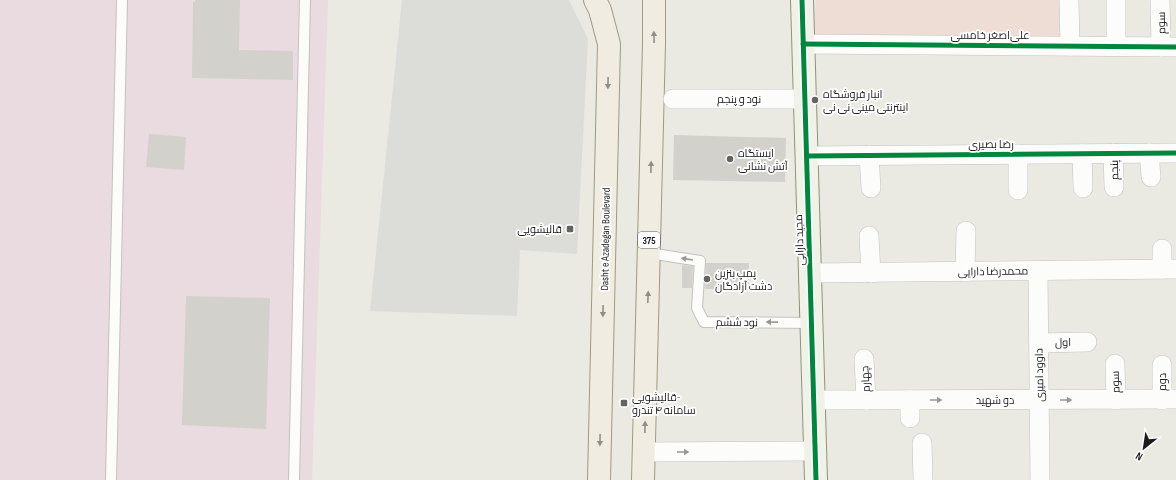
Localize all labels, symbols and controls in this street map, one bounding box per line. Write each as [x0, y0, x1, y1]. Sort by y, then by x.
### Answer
street label: سوم [1155, 12, 1169, 34]
street label: علی‌اصغر خامسی [950, 29, 1030, 42]
one-way arrow [651, 30, 657, 43]
one-way arrow [605, 77, 611, 90]
place label: انبار فروشگاه اینترنتی مینی نی نی [823, 88, 908, 114]
street label: نود و پنجم [717, 93, 761, 107]
marker: انبار فروشگاه اینترنتی مینی نی نی [810, 95, 820, 105]
street label: رضا بصیری [968, 138, 1014, 151]
place label: ایستگاه آتش نشانی [738, 147, 788, 173]
marker: ایستگاه آتش نشانی [725, 154, 735, 164]
one-way arrow [648, 160, 654, 173]
street label: پنجم [1108, 160, 1122, 180]
street label: Dasht e Azadegan Boulevard [598, 187, 613, 291]
street label: مجید دارابی [792, 214, 807, 266]
place label: قالیشویی [517, 223, 562, 236]
marker: قالیشویی [565, 224, 575, 234]
road number: 375 [638, 232, 660, 248]
one-way arrow [681, 256, 693, 262]
street label: محمدرضا دارایی [958, 264, 1028, 279]
place label: پمپ بنزین دشت آزادگان [715, 267, 772, 293]
marker: پمپ بنزین دشت آزادگان [702, 274, 712, 284]
one-way arrow [645, 290, 651, 303]
one-way arrow [600, 305, 606, 318]
street label: نود ششم [716, 316, 758, 330]
one-way arrow [766, 319, 778, 326]
street label: اول [1055, 336, 1071, 349]
street label: داوود امیری [1033, 348, 1046, 402]
street label: چهارم [858, 365, 874, 392]
street label: سوم [1109, 371, 1123, 393]
street label: دوم [1156, 373, 1170, 391]
place label: قالیشویی- سامانه ۴ تندرو [632, 391, 696, 417]
street label: دو شهید [976, 394, 1014, 407]
one-way arrow [930, 397, 943, 403]
one-way arrow [1060, 397, 1073, 403]
marker: قالیشویی- سامانه ۴ تندرو [619, 398, 629, 408]
one-way arrow [641, 421, 648, 433]
north arrow [1124, 428, 1164, 468]
one-way arrow [597, 434, 603, 447]
one-way arrow [677, 449, 690, 455]
text: N [1133, 449, 1145, 463]

